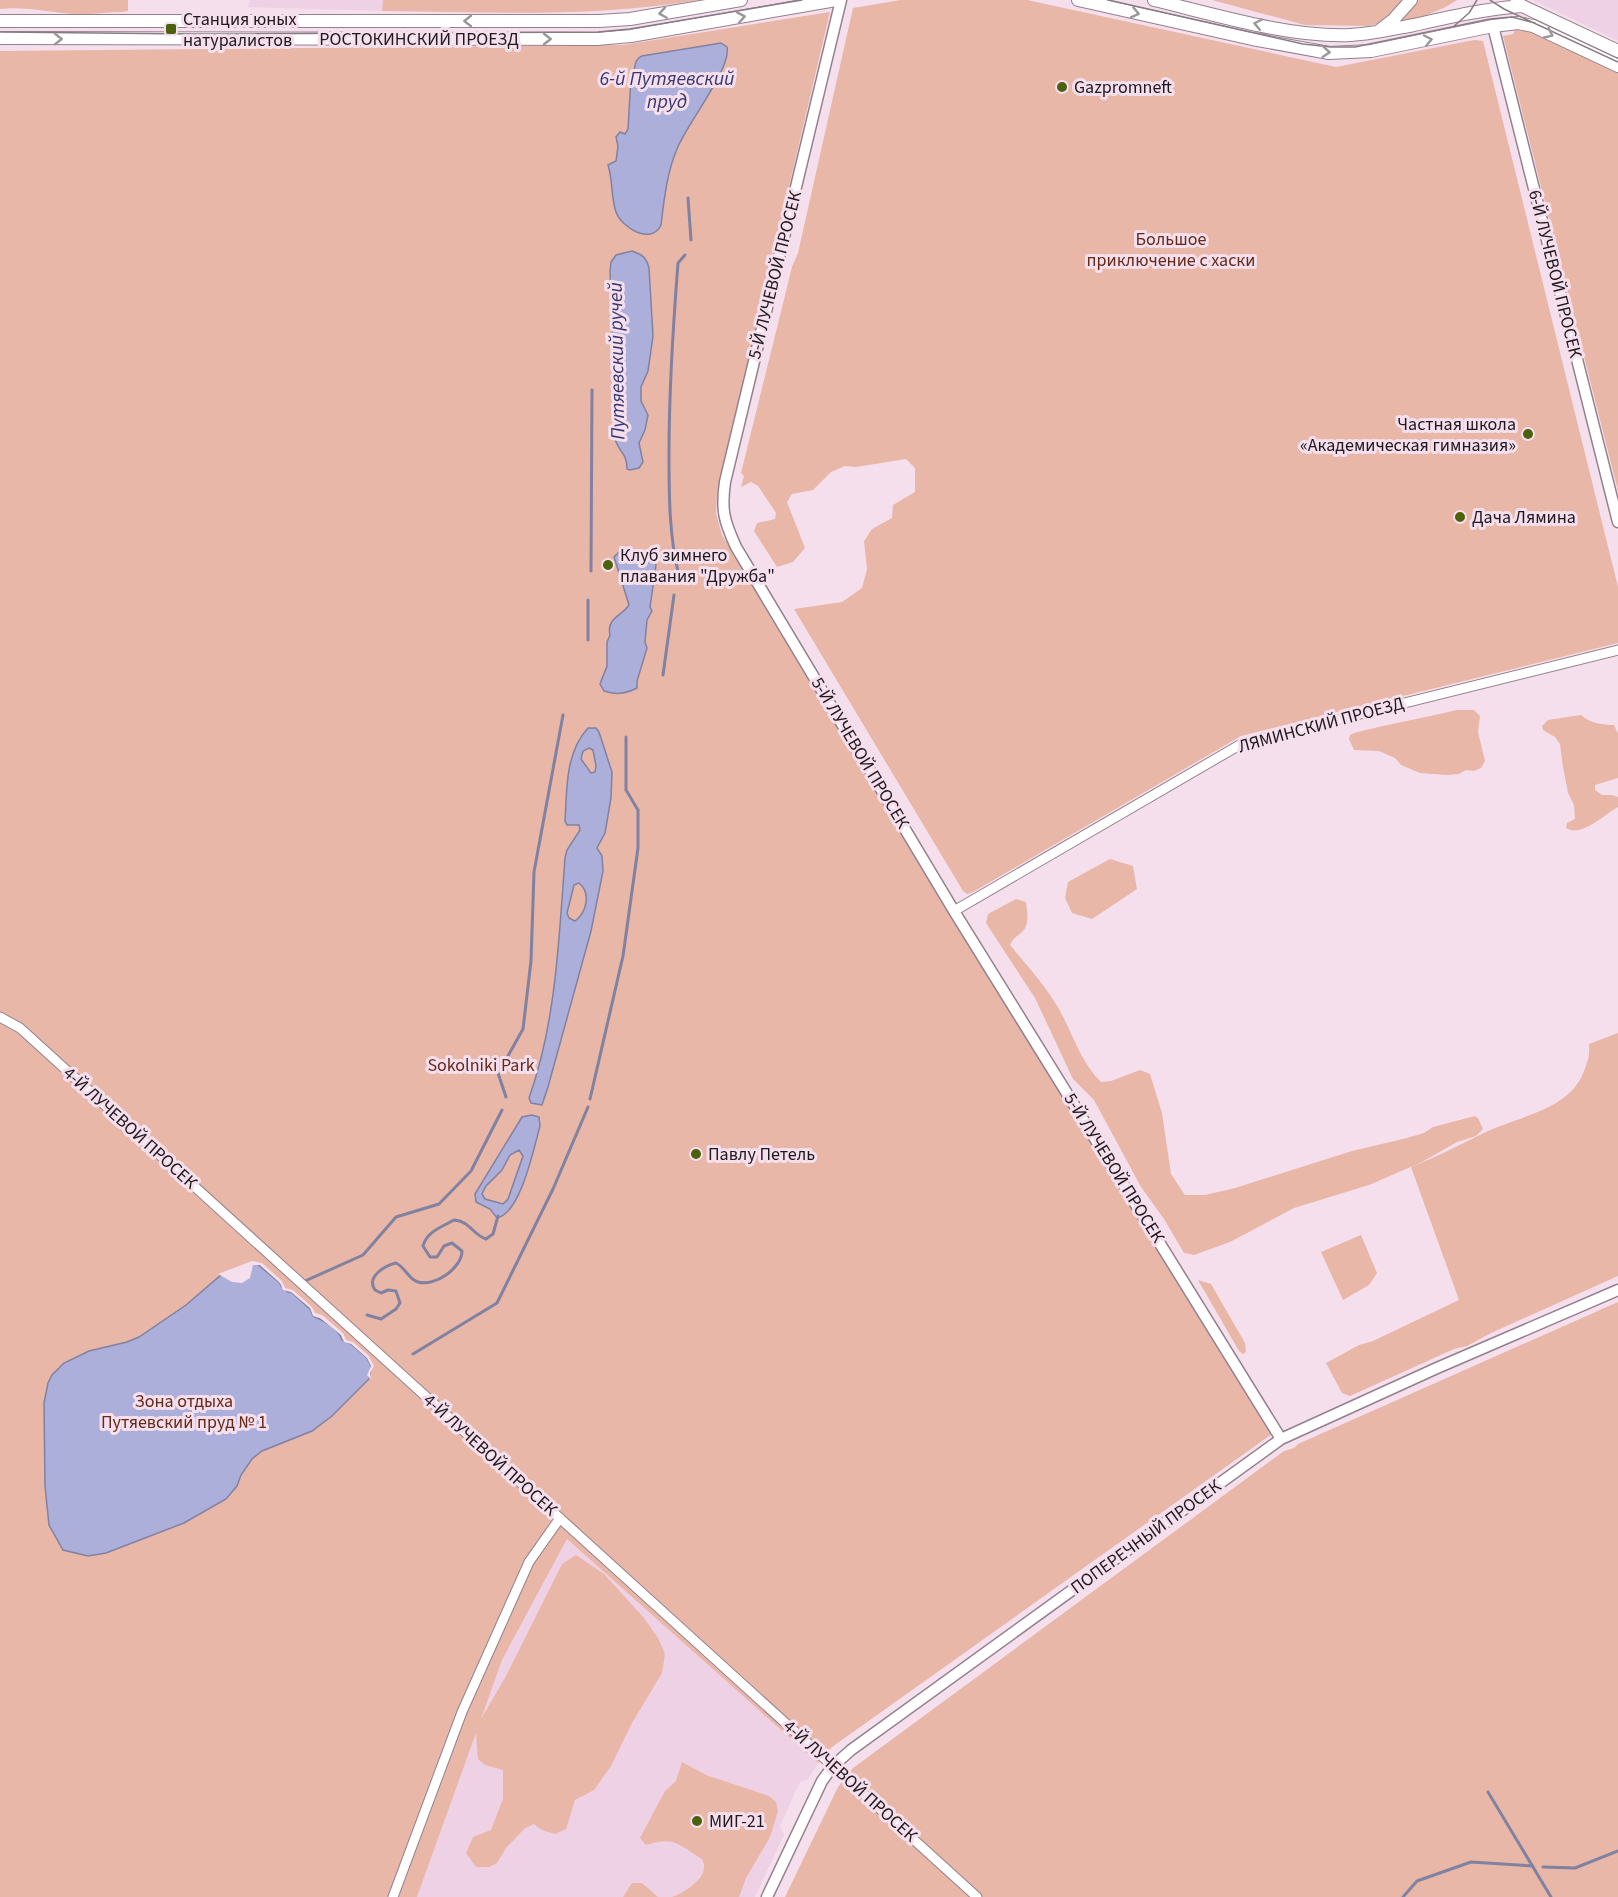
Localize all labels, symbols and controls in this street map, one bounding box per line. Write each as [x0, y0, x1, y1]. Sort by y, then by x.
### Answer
one-way arrow [658, 6, 668, 19]
one-way arrow [1130, 6, 1140, 19]
place label: Станция юных натуралистов [183, 7, 297, 53]
one-way arrow [735, 11, 745, 24]
one-way arrow [464, 15, 473, 27]
one-way arrow [1253, 18, 1263, 31]
marker: Станция юных натуралистов [164, 22, 178, 36]
one-way arrow [1542, 26, 1553, 38]
street label: РОСТОКИНСКИЙ ПРОЕЗД [319, 27, 519, 52]
one-way arrow [54, 33, 63, 45]
one-way arrow [543, 33, 552, 45]
one-way arrow [1423, 34, 1433, 47]
one-way arrow [1321, 45, 1330, 58]
water label: 6-й Путяевский пруд [599, 65, 735, 116]
place label: Gazpromneft [1074, 75, 1172, 100]
marker: Gazpromneft [1055, 80, 1069, 94]
street label: 6-Й ЛУЧЕВОЙ ПРОСЕК [1522, 187, 1588, 361]
street label: 5-Й ЛУЧЕВОЙ ПРОСЕК [742, 188, 808, 362]
park label: Большое приключение с хаски [1087, 227, 1255, 273]
water label: Путяевский ручей [602, 282, 632, 440]
place label: Частная школа «Академическая гимназия» [1300, 412, 1516, 458]
marker: Частная школа «Академическая гимназия» [1521, 427, 1535, 441]
place label: Дача Лямина [1472, 505, 1576, 530]
marker: Дача Лямина [1453, 510, 1467, 524]
place label: Клуб зимнего плавания "Дружба" [620, 543, 775, 589]
marker: Клуб зимнего плавания "Дружба" [601, 558, 615, 572]
street label: 5-Й ЛУЧЕВОЙ ПРОСЕК [805, 673, 915, 834]
street label: ЛЯМИНСКИЙ ПРОЕЗД [1235, 691, 1407, 759]
park label: Sokolniki Park [427, 1053, 535, 1078]
street label: 4-Й ЛУЧЕВОЙ ПРОСЕК [58, 1061, 203, 1195]
street label: 5-Й ЛУЧЕВОЙ ПРОСЕК [1058, 1088, 1171, 1248]
place label: Павлу Петель [708, 1142, 815, 1167]
marker: Павлу Петель [689, 1147, 703, 1161]
street label: 4-Й ЛУЧЕВОЙ ПРОСЕК [418, 1388, 563, 1522]
park label: Зона отдыха Путяевский пруд № 1 [101, 1389, 267, 1435]
street label: ПОПЕРЕЧНЫЙ ПРОСЕК [1066, 1474, 1227, 1600]
street label: 4-Й ЛУЧЕВОЙ ПРОСЕК [778, 1714, 923, 1848]
place label: МИГ-21 [709, 1809, 765, 1834]
marker: МИГ-21 [690, 1814, 704, 1828]

